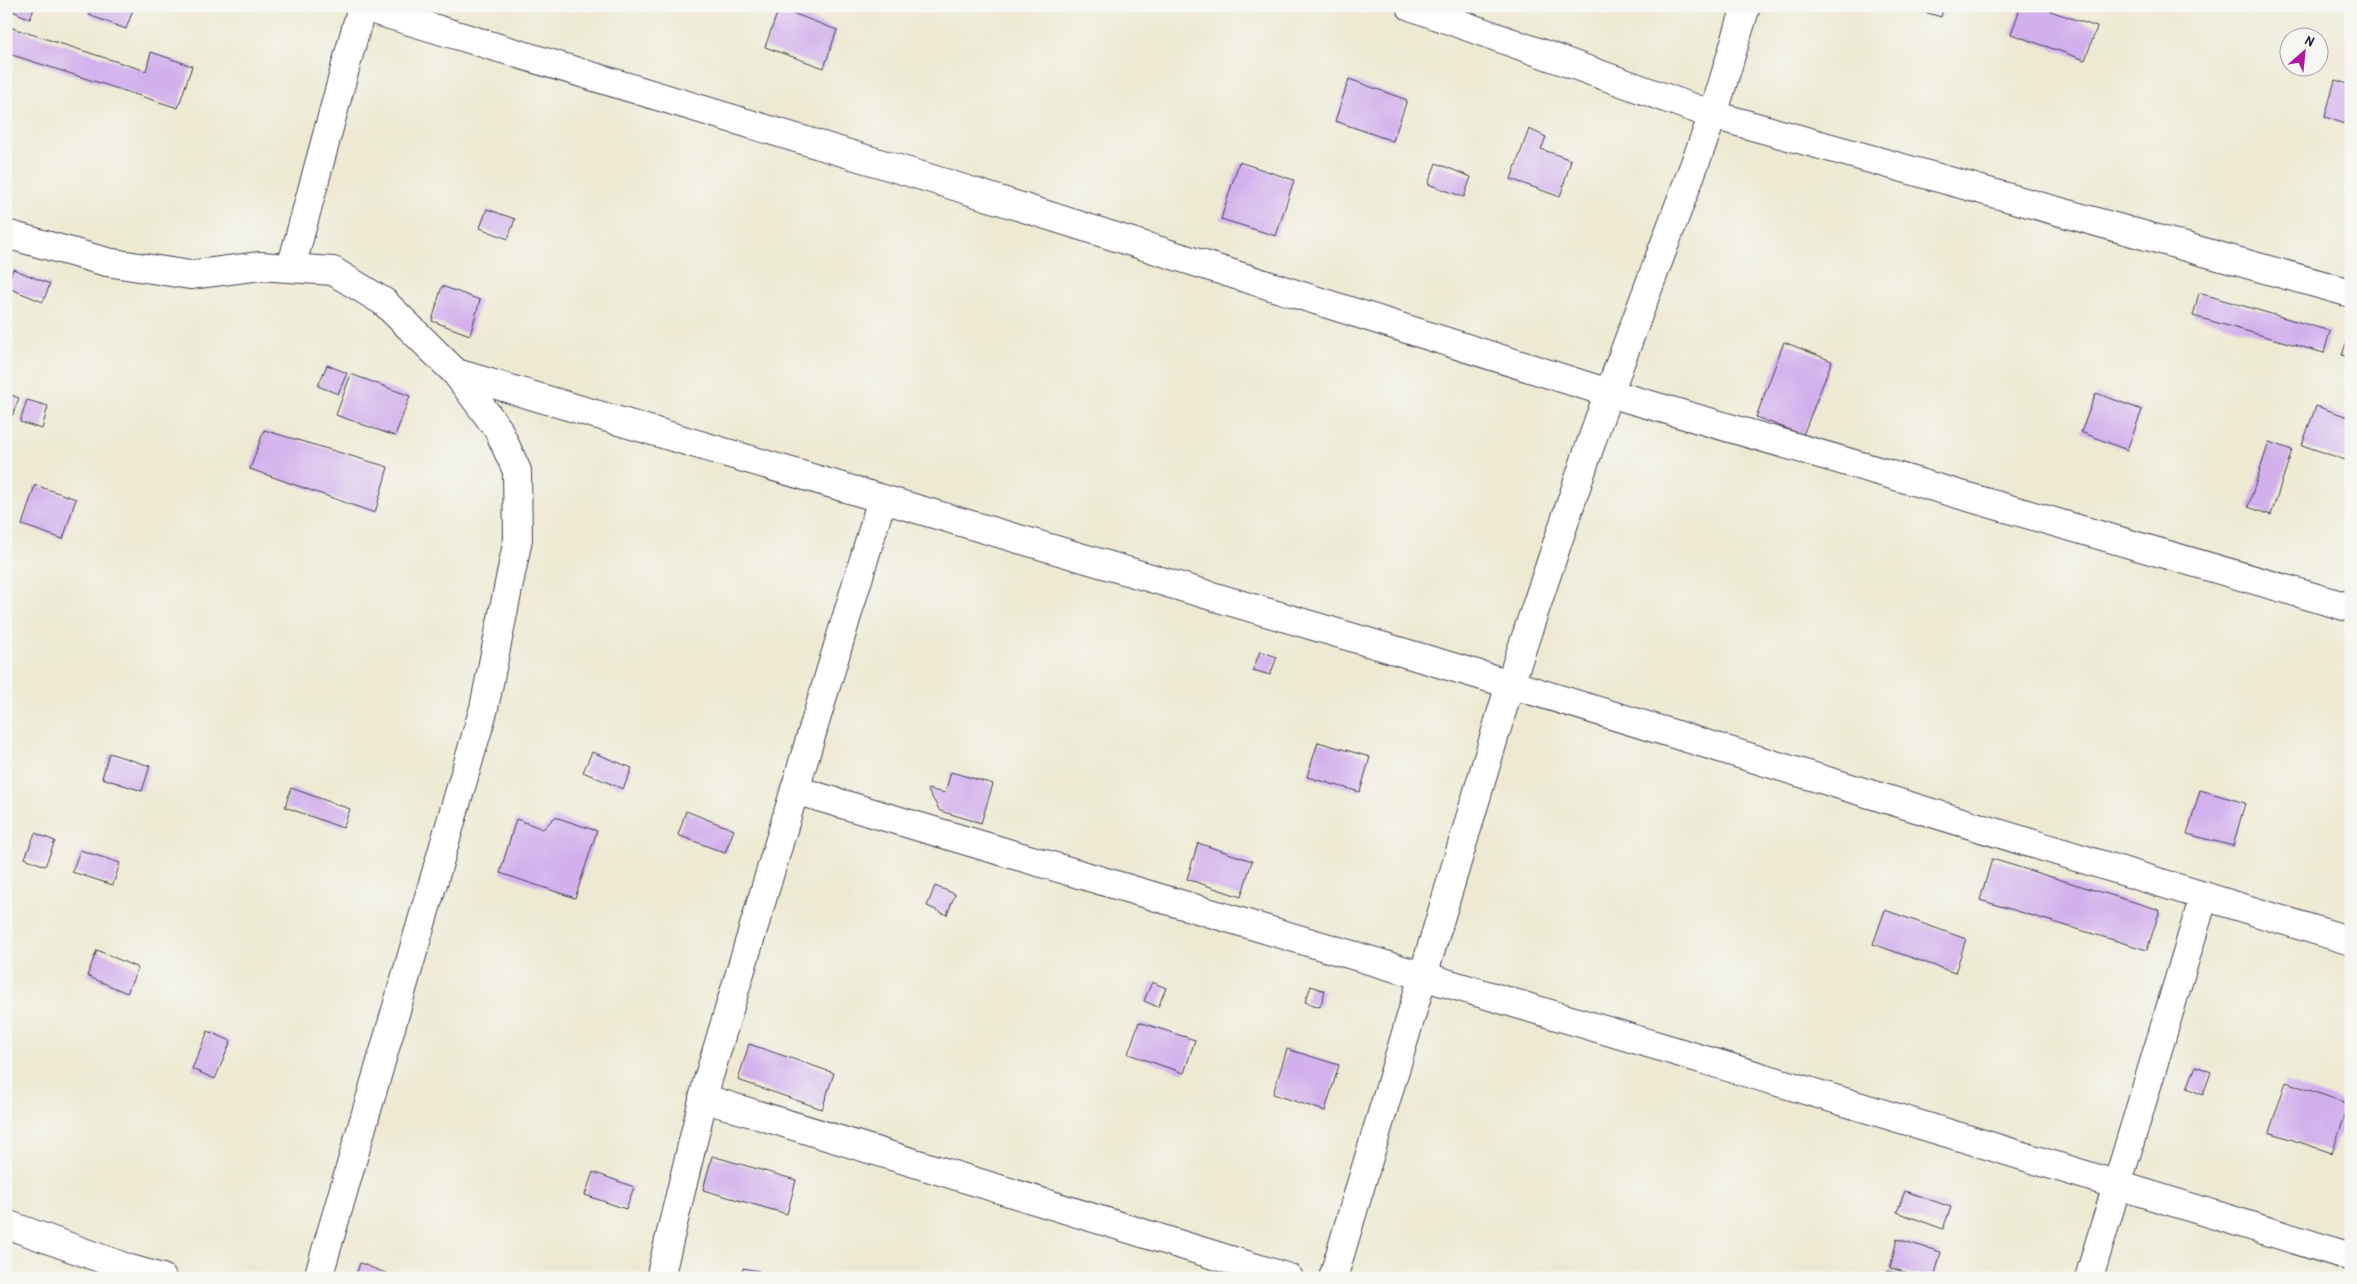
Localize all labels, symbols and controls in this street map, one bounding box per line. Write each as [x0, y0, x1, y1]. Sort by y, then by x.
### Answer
north arrow [2280, 28, 2330, 78]
text: N [2302, 30, 2318, 50]

